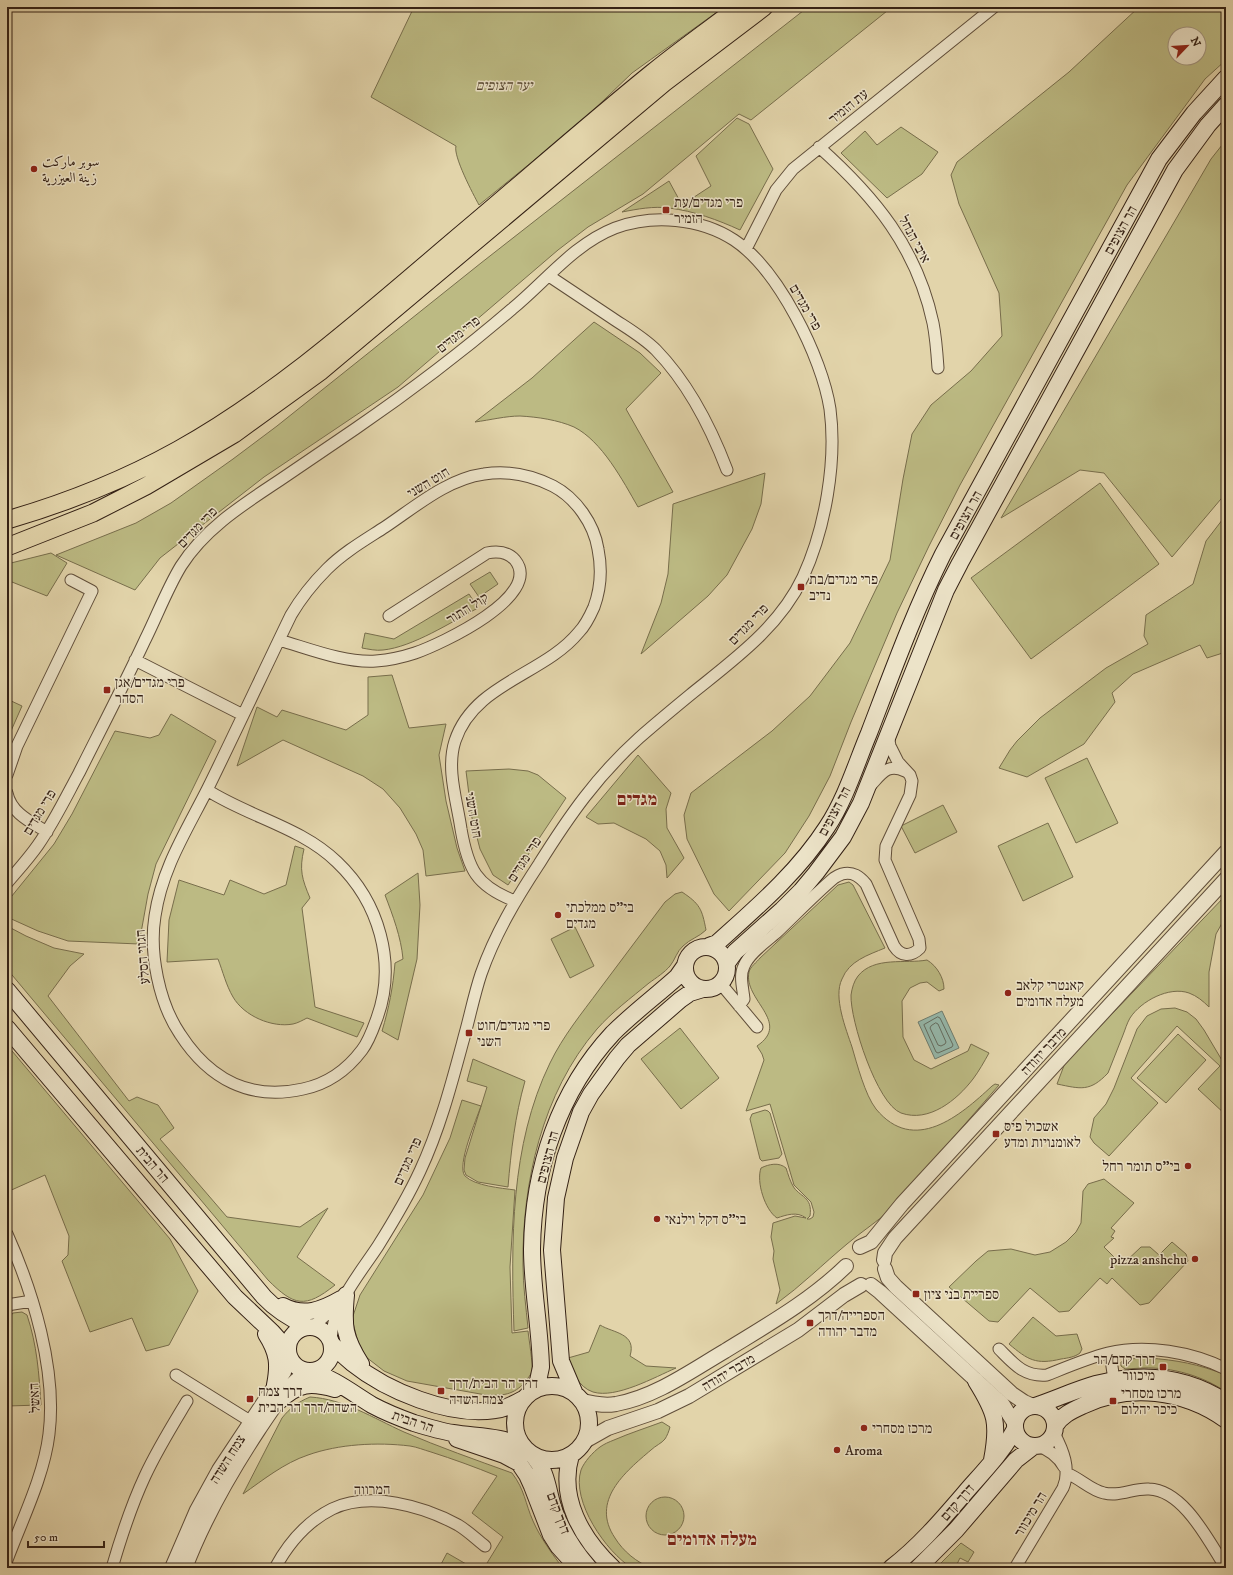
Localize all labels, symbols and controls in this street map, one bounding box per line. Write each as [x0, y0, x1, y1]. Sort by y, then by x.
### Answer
north arrow [1167, 26, 1207, 66]
text: N [1187, 35, 1203, 49]
park label: יער הצופים [476, 77, 534, 95]
street label: עת הזמיר [825, 85, 873, 128]
place label: سوبر ماركت زينة العيزرية [42, 153, 99, 187]
marker: سوبر ماركت زينة العيزرية [29, 164, 39, 174]
place label: פרי מגדים/עת הזמיר [674, 194, 743, 228]
street label: הר הצופים [1100, 203, 1142, 258]
marker: פרי מגדים/עת הזמיר [661, 205, 671, 215]
street label: איבי הנחל [894, 213, 934, 266]
street label: פרי מגדים [785, 281, 826, 334]
street label: פרי מגדים [433, 312, 484, 357]
street label: חוט השני [404, 463, 453, 503]
street label: הר הצופים [945, 488, 987, 543]
street label: פרי מגדים [174, 503, 222, 552]
place label: פרי מגדים/בת נדיב [809, 571, 878, 605]
marker: פרי מגדים/בת נדיב [796, 582, 806, 592]
street label: קול התור [443, 589, 492, 629]
street label: פרי מגדים [725, 600, 773, 649]
place label: פרי מגדים/אגן הסהר [115, 674, 185, 708]
marker: פרי מגדים/אגן הסהר [102, 685, 112, 695]
street label: הר הצופים [814, 784, 855, 839]
street label: פרי מגדים [19, 786, 61, 839]
district label: מגדים [617, 789, 657, 811]
street label: חוט השני [460, 791, 486, 840]
street label: פרי מגדים [504, 833, 546, 886]
place label: בי"ס ממלכתי מגדים [566, 899, 634, 933]
marker: בי"ס ממלכתי מגדים [553, 910, 563, 920]
street label: חגווי הסלע [132, 929, 154, 985]
place label: קאנטרי קלאב מעלה אדומים [1016, 977, 1084, 1011]
marker: קאנטרי קלאב מעלה אדומים [1003, 988, 1013, 998]
place label: פרי מגדים/חוט השני [477, 1017, 550, 1051]
street label: מדבר יהודה [1017, 1024, 1070, 1079]
marker: פרי מגדים/חוט השני [464, 1028, 474, 1038]
place label: אשכול פיס לאומנויות ומדע [1004, 1118, 1081, 1152]
street label: הר הצופים [532, 1129, 564, 1185]
marker: אשכול פיס לאומנויות ומדע [991, 1129, 1001, 1139]
street label: פרי מגדים [389, 1135, 426, 1188]
street label: הר הבית [132, 1142, 173, 1187]
place label: בי"ס תומר רחל [1102, 1158, 1180, 1176]
marker: בי"ס תומר רחל [1183, 1161, 1193, 1171]
place label: בי"ס דקל וילנאי [665, 1211, 746, 1229]
marker: בי"ס דקל וילנאי [652, 1214, 662, 1224]
place label: pizza anshehu [1109, 1251, 1187, 1269]
marker: pizza anshehu [1190, 1254, 1200, 1264]
place label: ספריית בני ציון [924, 1286, 999, 1304]
marker: ספריית בני ציון [911, 1289, 921, 1299]
place label: הספרייה/דרך מדבר יהודה [818, 1307, 885, 1341]
marker: הספרייה/דרך מדבר יהודה [805, 1318, 815, 1328]
street label: מדבר יהודה [699, 1350, 758, 1396]
place label: דרך קדם/הר מיכוור [1094, 1351, 1155, 1385]
marker: דרך קדם/הר מיכוור [1158, 1362, 1168, 1372]
place label: דרך הר הבית/דרך צמח השדה [449, 1375, 538, 1409]
street label: האשל [25, 1382, 45, 1414]
place label: דרך צמח השדה/דרך הר הבית [258, 1383, 357, 1417]
place label: מרכז מסחרי כיכר יהלום [1121, 1385, 1181, 1419]
marker: דרך הר הבית/דרך צמח השדה [436, 1386, 446, 1396]
marker: דרך צמח השדה/דרך הר הבית [245, 1394, 255, 1404]
marker: מרכז מסחרי כיכר יהלום [1108, 1396, 1118, 1406]
street label: הר הבית [389, 1406, 436, 1437]
place label: מרכז מסחרי [872, 1420, 932, 1438]
marker: מרכז מסחרי [859, 1423, 869, 1433]
street label: צמח השדה [206, 1431, 250, 1487]
place label: Aroma [845, 1442, 882, 1460]
marker: Aroma [832, 1445, 842, 1455]
street label: דרך קדם [937, 1480, 979, 1525]
street label: המרווה [353, 1481, 391, 1499]
street label: הר מיכוור [1010, 1489, 1051, 1540]
street label: דרך קדם [542, 1490, 574, 1537]
scale bar [28, 1523, 104, 1549]
district label: מעלה אדומים [667, 1529, 757, 1551]
text: 50 m [34, 1530, 58, 1545]

